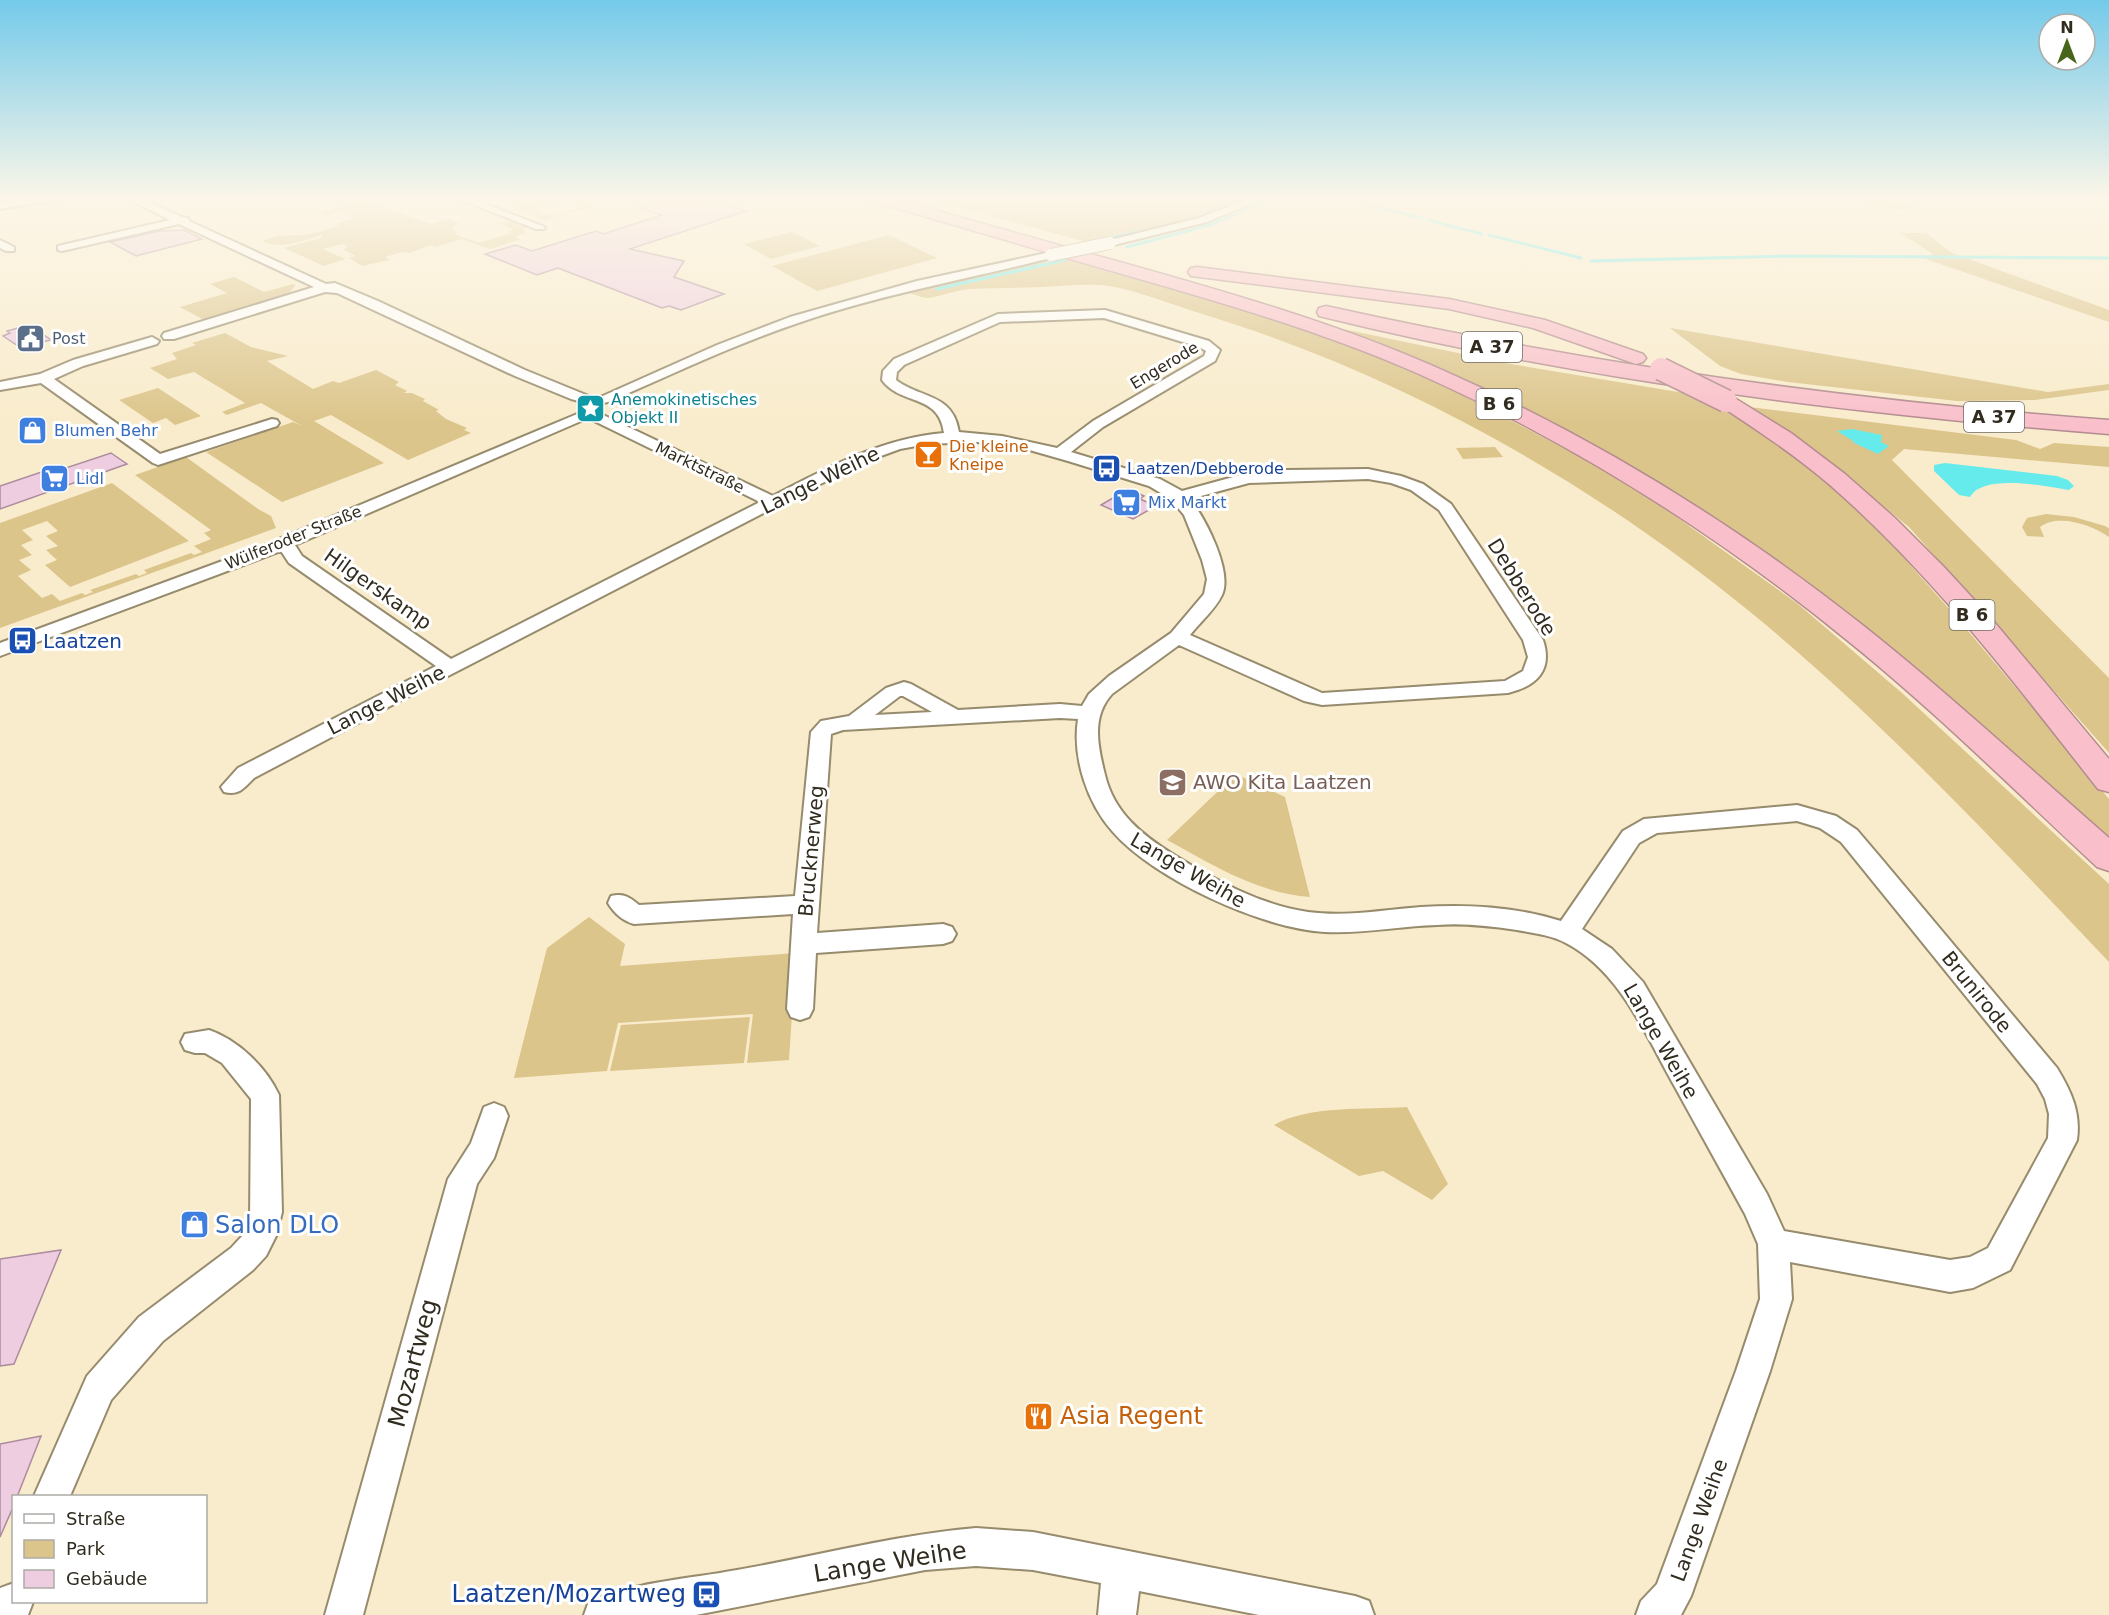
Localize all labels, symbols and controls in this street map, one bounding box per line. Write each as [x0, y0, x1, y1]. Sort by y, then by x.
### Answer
north arrow [2037, 12, 2097, 72]
text: N [2060, 18, 2074, 37]
public building icon: Post [15, 322, 47, 354]
place label: Post [52, 329, 85, 348]
road number: A 37 [1462, 332, 1522, 362]
street label: Engerode [1127, 338, 1202, 393]
road number: B 6 [1476, 389, 1522, 419]
place label: Anemokinetisches Objekt II [611, 390, 757, 427]
place icon: Anemokinetisches Objekt II [574, 392, 606, 424]
road number: A 37 [1964, 402, 2024, 432]
shop icon: Blumen Behr [17, 414, 49, 446]
place label: Blumen Behr [54, 421, 158, 440]
place label: Die kleine Kneipe [949, 437, 1029, 474]
street label: Marktstraße [652, 438, 747, 497]
bar icon: Die kleine Kneipe [912, 439, 944, 471]
street label: Lange Weihe [757, 441, 883, 519]
bus stop icon: Laatzen/Debberode [1090, 452, 1122, 484]
place label: Laatzen/Debberode [1127, 459, 1284, 478]
supermarket icon: Lidl [39, 462, 71, 494]
place label: Lidl [76, 469, 104, 488]
supermarket icon: Mix Markt [1111, 486, 1143, 518]
place label: Mix Markt [1148, 493, 1227, 512]
street label: Wülferoder Straße [222, 501, 364, 574]
street label: Debberode [1483, 534, 1561, 640]
street label: Hilgerskamp [320, 543, 436, 635]
road number: B 6 [1950, 600, 1994, 630]
bus stop icon: Laatzen [6, 625, 38, 657]
place label: Laatzen [43, 629, 122, 653]
street label: Lange Weihe [323, 660, 449, 740]
school or university icon: AWO Kita Laatzen [1156, 766, 1188, 798]
place label: AWO Kita Laatzen [1193, 770, 1372, 794]
street label: Brucknerweg [793, 784, 829, 918]
street label: Lange Weihe [1126, 827, 1250, 913]
street label: Brunirode [1937, 946, 2017, 1038]
street label: Lange Weihe [1618, 979, 1704, 1103]
shop icon: Salon DLO [178, 1209, 210, 1241]
place label: Salon DLO [215, 1211, 339, 1239]
street label: Mozartweg [382, 1296, 444, 1430]
restaurant icon: Asia Regent [1023, 1400, 1055, 1432]
place label: Asia Regent [1060, 1402, 1203, 1430]
street label: Lange Weihe [1666, 1455, 1732, 1585]
legend [12, 1495, 207, 1603]
text: Straße [66, 1508, 125, 1529]
street label: Lange Weihe [811, 1536, 969, 1588]
text: Park [66, 1538, 105, 1559]
text: Gebäude [66, 1568, 147, 1589]
bus stop icon: Laatzen/Mozartweg [691, 1578, 723, 1610]
place label: Laatzen/Mozartweg [452, 1580, 686, 1608]

